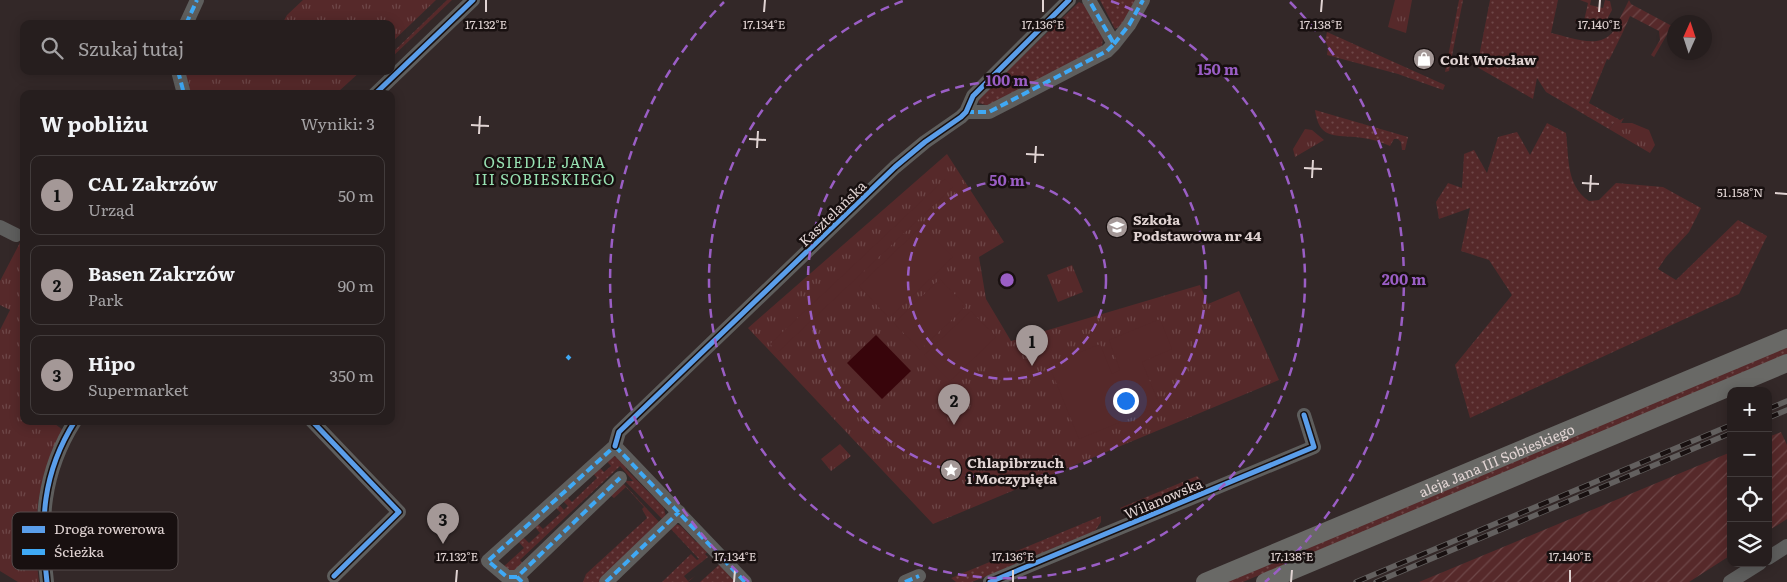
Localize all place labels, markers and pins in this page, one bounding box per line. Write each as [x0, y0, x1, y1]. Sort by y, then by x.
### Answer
shop icon: Colt Wrocław [1412, 47, 1436, 71]
place label: Colt Wrocław [1440, 49, 1537, 69]
place label: Szkoła Podstawowa nr 44 [1133, 209, 1262, 245]
school or university icon: Szkoła Podstawowa nr 44 [1105, 215, 1129, 239]
centre of rings [998, 271, 1016, 289]
pin: 1 [1016, 325, 1048, 366]
pin: 2 [938, 384, 970, 425]
place label: Chlapibrzuch i Moczypięta [967, 452, 1065, 488]
place icon: Chlapibrzuch i Moczypięta [939, 458, 963, 482]
pin: 3 [427, 503, 459, 544]

